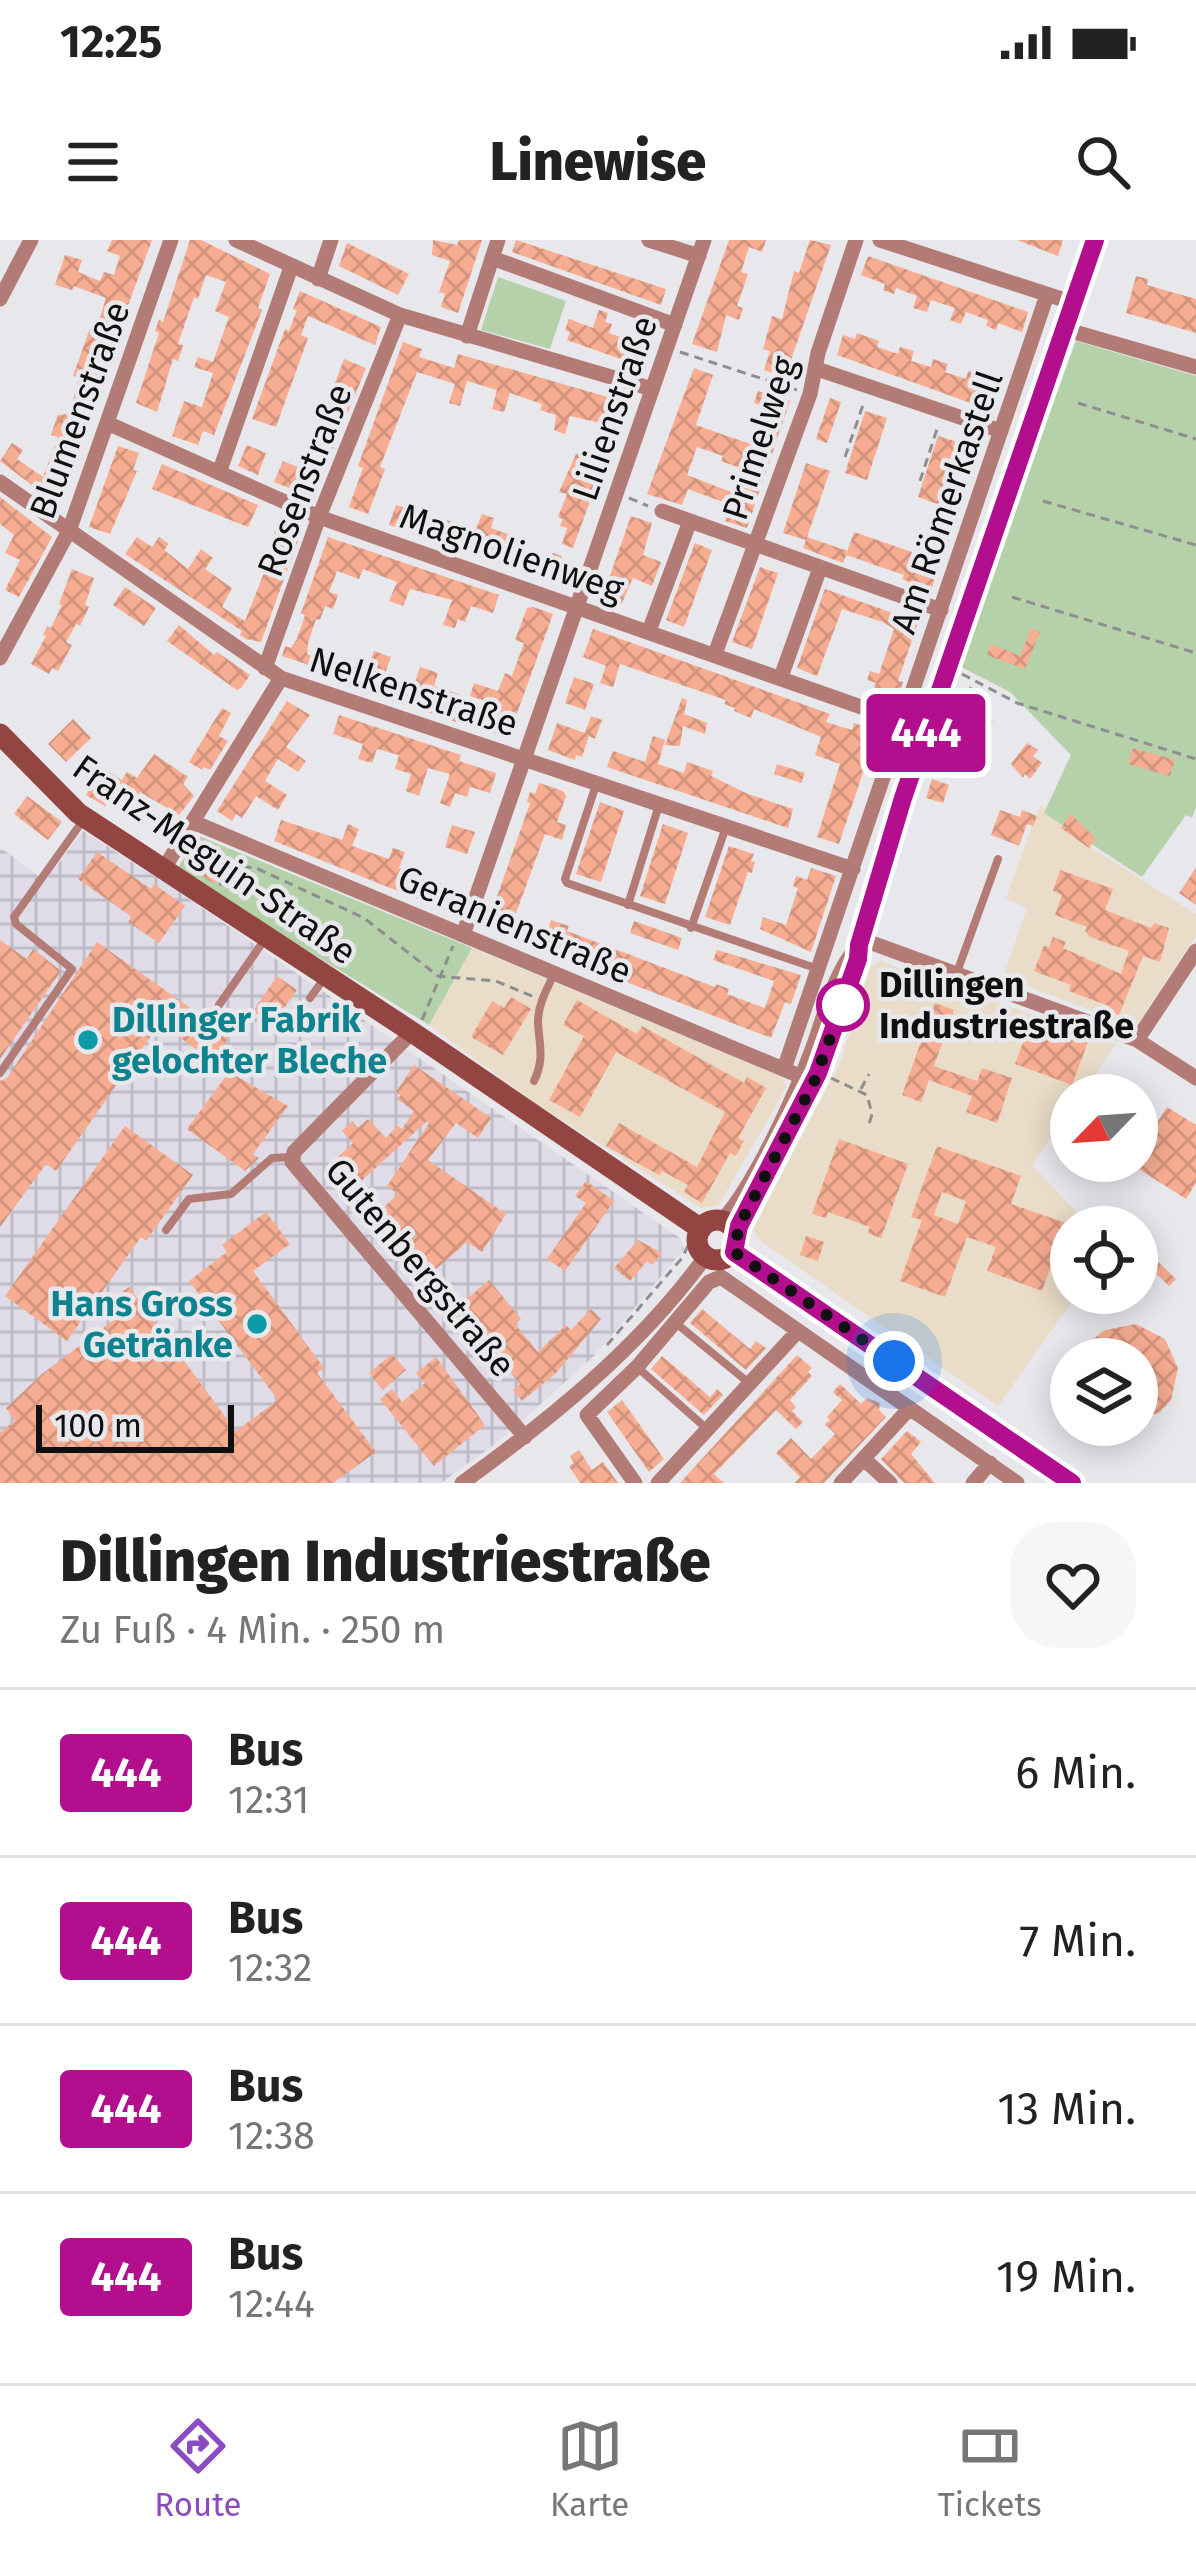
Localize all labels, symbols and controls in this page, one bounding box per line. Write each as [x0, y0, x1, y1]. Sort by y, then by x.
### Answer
text: 12:25 [60, 15, 162, 69]
icon: menu [60, 129, 126, 195]
icon: search [1070, 129, 1136, 195]
text: Linewise [490, 130, 706, 194]
street label: Blumenstraße [20, 296, 140, 525]
street label: Lilienstraße [563, 310, 667, 506]
street label: Primelweg [713, 351, 807, 526]
street label: Am Römerkastell [881, 365, 1012, 639]
street label: Rosenstraße [248, 378, 362, 583]
street label: Magnolienweg [394, 494, 630, 612]
street label: Nelkenstraße [304, 638, 523, 746]
line badge: 444 [857, 694, 995, 772]
text: 444 [890, 708, 962, 758]
street label: Franz-Meguin-Straße [64, 745, 365, 974]
street label: Geranienstraße [391, 856, 638, 994]
place label: Dillingen Industriestraße [879, 963, 1134, 1048]
marker: Dillingen Industriestraße [818, 980, 868, 1030]
place label: Dillinger Fabrik gelochter Bleche [112, 998, 387, 1083]
marker: Dillinger Fabrik gelochter Bleche [75, 1027, 101, 1053]
north arrow [1050, 1074, 1158, 1182]
map controls [1050, 1074, 1158, 1446]
street label: Gutenbergstraße [316, 1149, 525, 1386]
button: locate [1050, 1206, 1158, 1314]
place label: Hans Gross Getränke [50, 1282, 233, 1367]
marker: Hans Gross Getränke [244, 1311, 270, 1337]
your location [864, 1331, 924, 1391]
button: layers [1050, 1338, 1158, 1446]
scale bar [36, 1399, 234, 1452]
text: 100 m [54, 1406, 142, 1446]
button: heart [1010, 1522, 1136, 1648]
text: Dillingen Industriestraße [60, 1528, 711, 1596]
text: Zu Fuß · 4 Min. · 250 m [60, 1607, 445, 1653]
text: Bus [228, 1723, 303, 1777]
text: 6 Min. [1015, 1746, 1136, 1800]
text: 444 [90, 1748, 162, 1798]
text: 12:31 [228, 1777, 309, 1823]
text: Bus [228, 1891, 303, 1945]
text: 7 Min. [1019, 1914, 1136, 1968]
text: 444 [90, 1916, 162, 1966]
text: 12:32 [228, 1945, 312, 1991]
text: Bus [228, 2059, 303, 2113]
text: 13 Min. [997, 2082, 1136, 2136]
text: 444 [90, 2084, 162, 2134]
text: 12:38 [228, 2113, 315, 2159]
text: Bus [228, 2227, 303, 2281]
text: 19 Min. [996, 2250, 1136, 2304]
text: 444 [90, 2252, 162, 2302]
text: 12:44 [228, 2281, 315, 2327]
tab: Route [154, 2413, 242, 2525]
tab: Karte [550, 2413, 629, 2525]
tab: Tickets [938, 2413, 1042, 2525]

